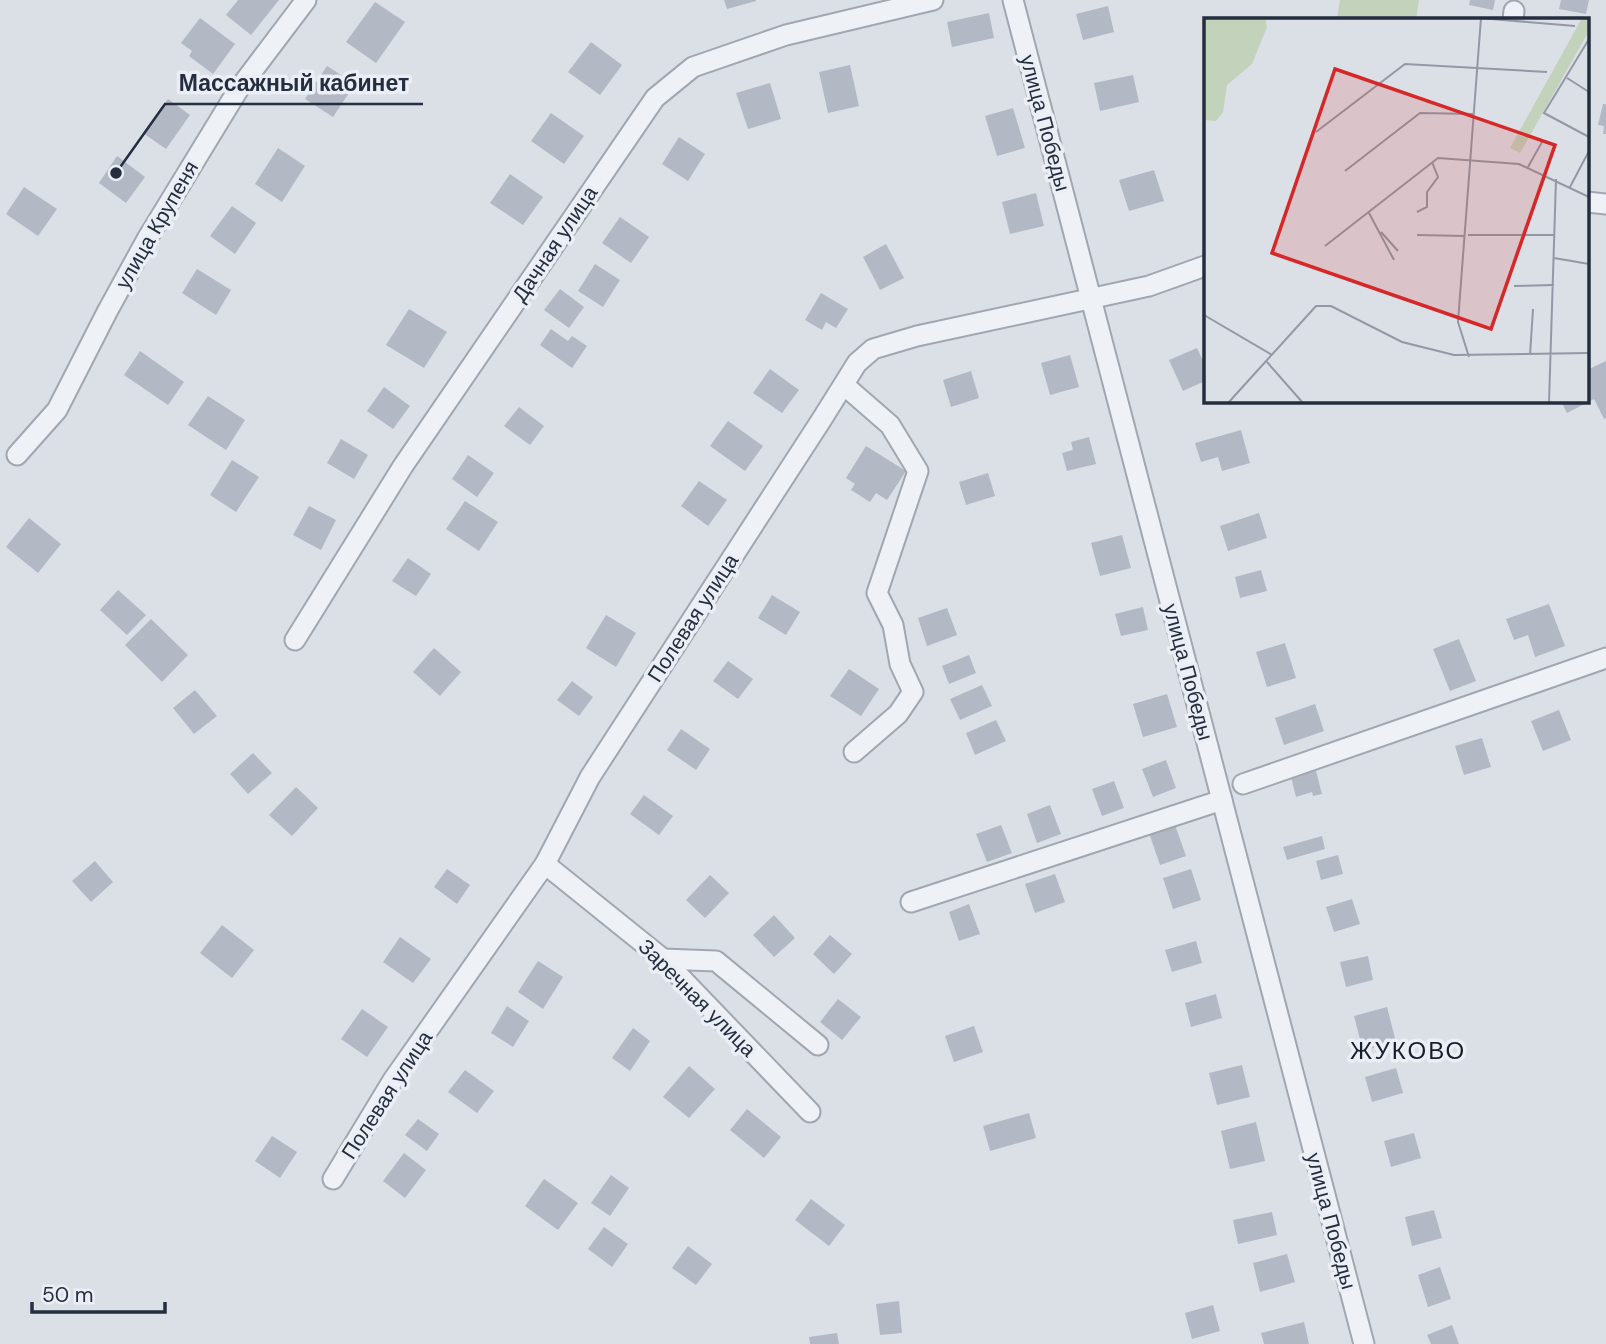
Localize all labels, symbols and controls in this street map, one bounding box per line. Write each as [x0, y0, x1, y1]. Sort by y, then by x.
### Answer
inset map [1204, 18, 1588, 402]
street label: улица Победы [1013, 52, 1077, 194]
callout: Массажный кабинет [165, 60, 423, 104]
text: Массажный кабинет [179, 68, 409, 98]
street label: улица Крупеня [109, 156, 205, 294]
street label: Дачная улица [506, 180, 604, 308]
street label: Полевая улица [641, 548, 745, 687]
street label: улица Победы [1156, 601, 1220, 743]
street label: Заречная улица [632, 933, 762, 1063]
street label: Полевая улица [335, 1025, 439, 1164]
district label: ЖУКОВО [1350, 1035, 1466, 1066]
street label: улица Победы [1299, 1150, 1363, 1292]
scale bar [32, 1270, 164, 1314]
text: 50 m [42, 1281, 93, 1309]

